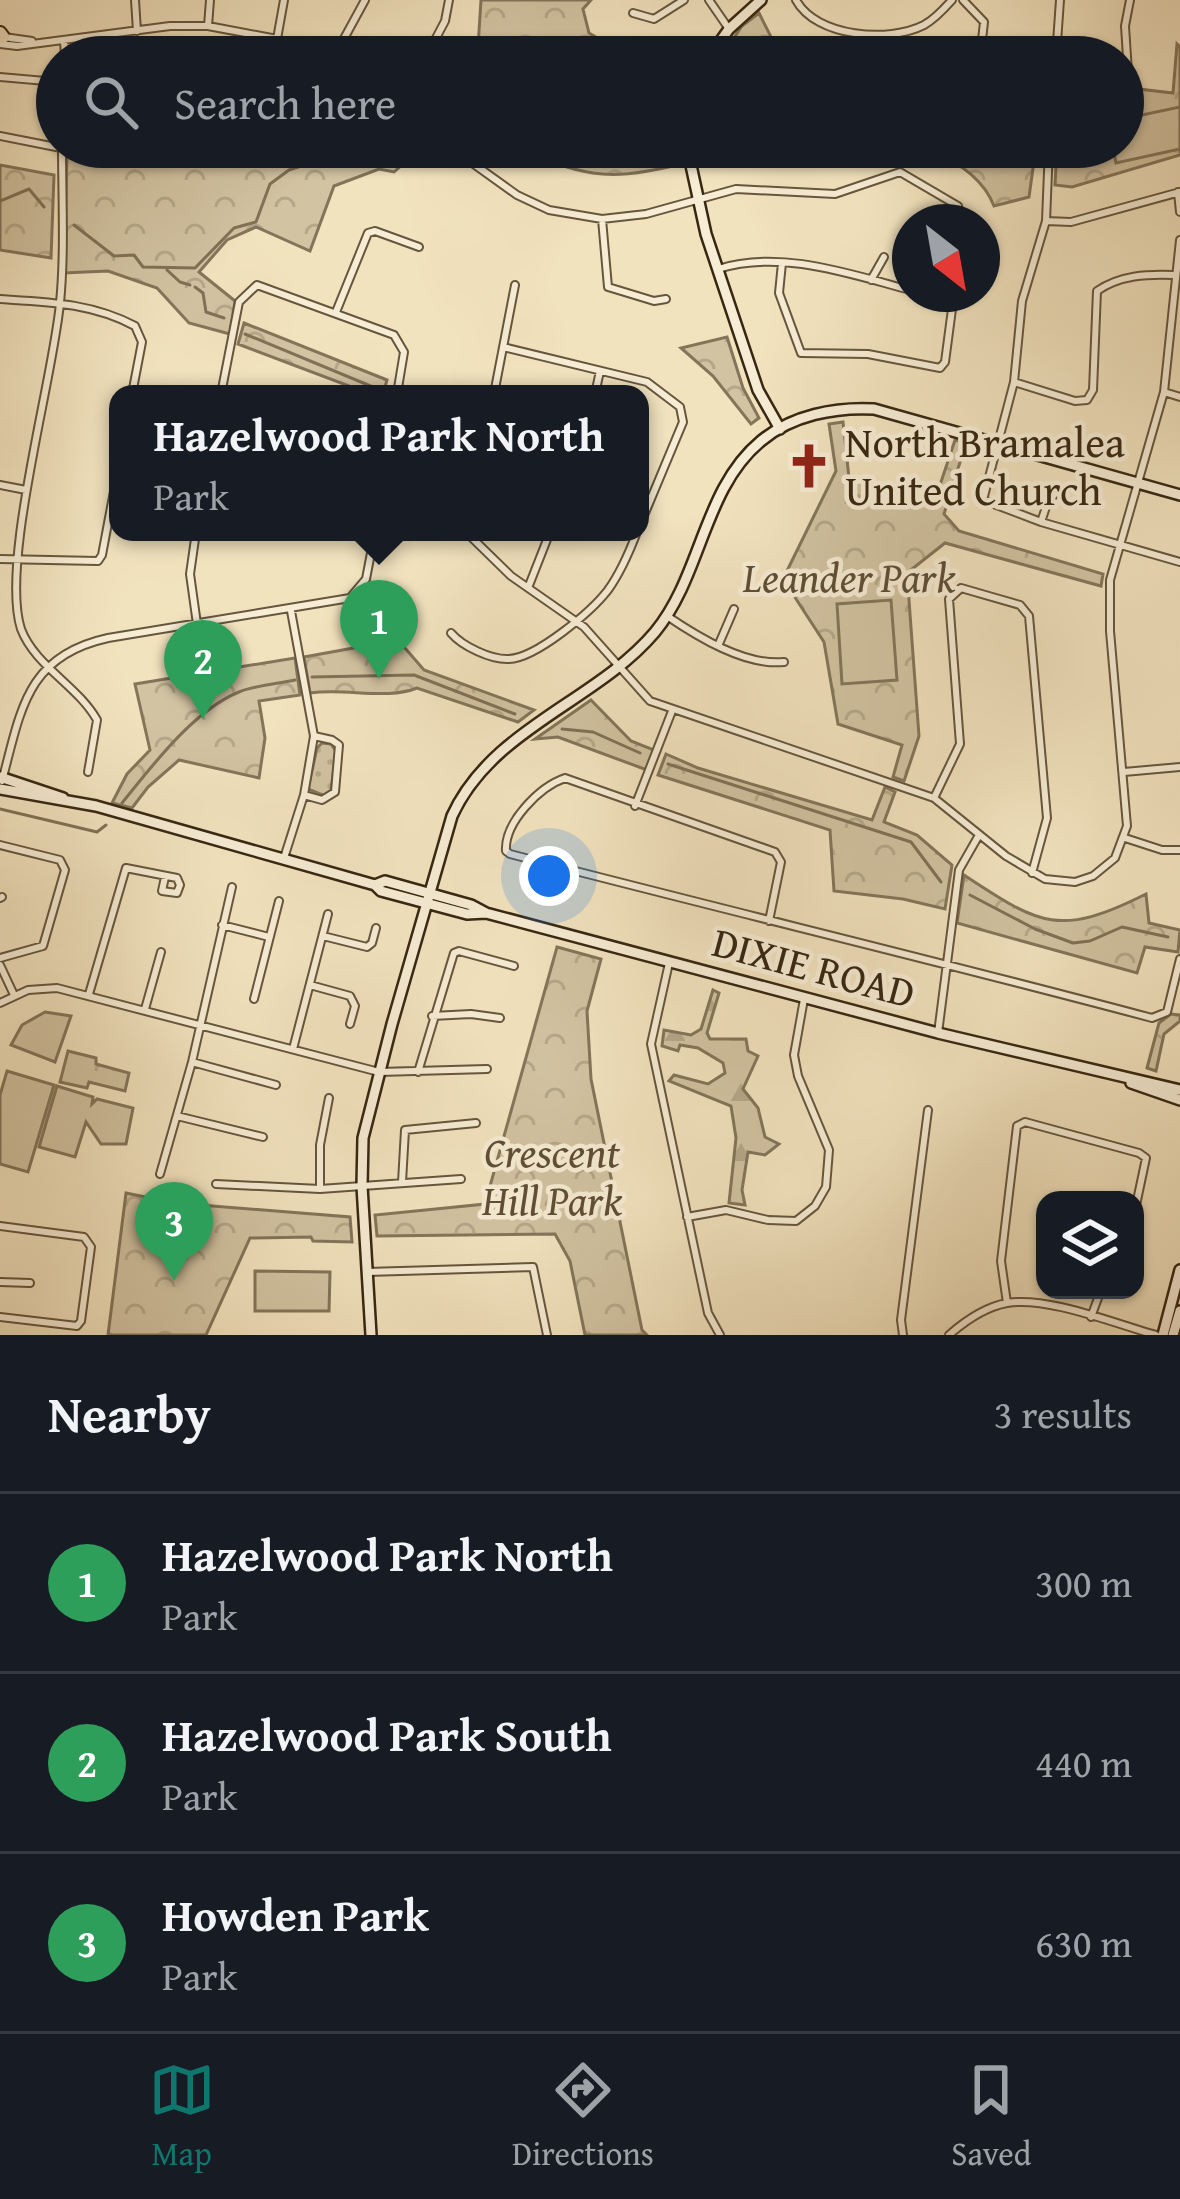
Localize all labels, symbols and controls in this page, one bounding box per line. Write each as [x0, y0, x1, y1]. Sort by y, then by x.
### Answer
search box [36, 36, 1144, 168]
icon: search [78, 69, 144, 135]
text: Search here [174, 70, 396, 135]
north arrow [892, 204, 1000, 312]
popup [109, 385, 649, 541]
text: Hazelwood Park North [154, 402, 604, 467]
place label: North Bramalea United Church [845, 411, 1125, 520]
church icon: North Bramalea United Church [784, 441, 834, 491]
text: Park [154, 467, 229, 524]
park label: Leander Park [742, 546, 956, 607]
pin: 1 [340, 580, 418, 679]
pin: 2 [164, 620, 242, 719]
your location [519, 846, 579, 906]
street label: DIXIE ROAD [706, 910, 922, 1023]
park label: Crescent Hill Park [481, 1121, 623, 1230]
pin: 3 [135, 1182, 213, 1281]
map controls [1036, 1191, 1144, 1299]
button: layers [1036, 1191, 1144, 1299]
text: Nearby [48, 1376, 211, 1451]
text: 3 results [994, 1385, 1132, 1442]
text: Hazelwood Park North [162, 1522, 613, 1587]
text: 1 [77, 1554, 97, 1611]
text: 300 m [1035, 1554, 1132, 1611]
text: Park [162, 1587, 237, 1644]
text: Hazelwood Park South [162, 1702, 612, 1767]
text: 2 [77, 1734, 97, 1791]
text: 440 m [1035, 1734, 1132, 1791]
text: Park [162, 1767, 237, 1824]
text: Howden Park [162, 1882, 429, 1947]
text: 3 [77, 1914, 97, 1971]
text: 630 m [1035, 1914, 1132, 1971]
text: Park [162, 1947, 237, 2004]
tab: Map [149, 2057, 215, 2177]
tab: Directions [512, 2057, 654, 2177]
tab: Saved [951, 2057, 1031, 2177]

